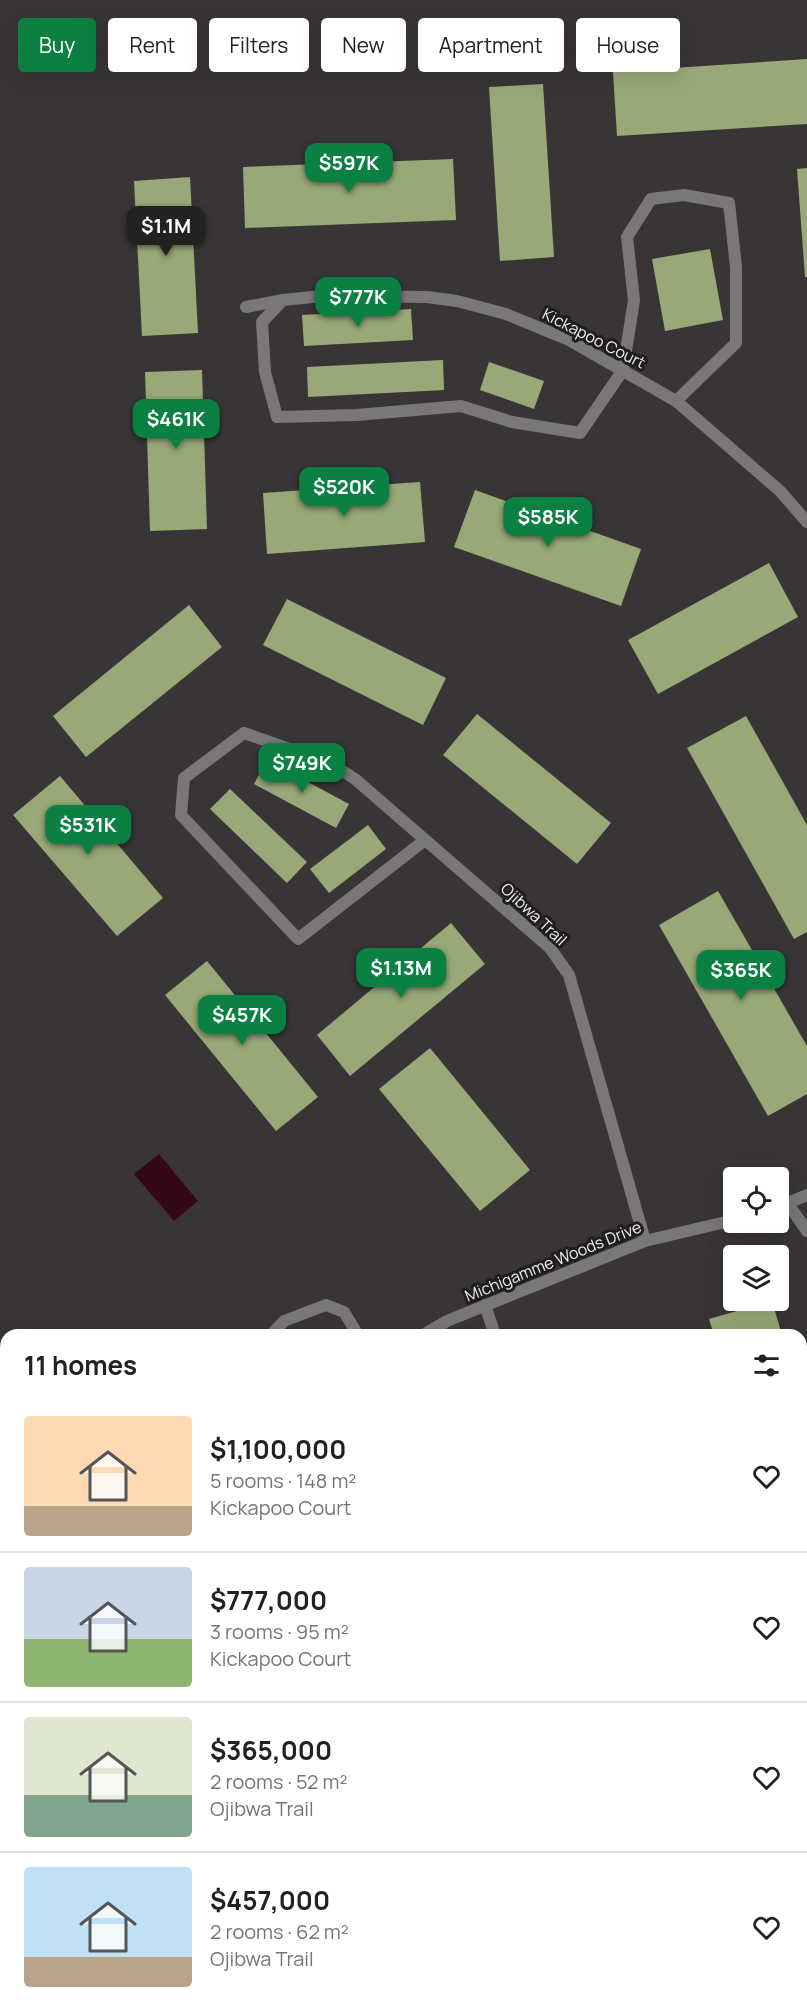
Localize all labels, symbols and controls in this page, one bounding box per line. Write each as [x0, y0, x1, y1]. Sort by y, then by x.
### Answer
chip: Buy [18, 18, 96, 72]
chip: Rent [108, 18, 197, 72]
chip: Filters [209, 18, 309, 72]
chip: New [321, 18, 406, 72]
chip: Apartment [418, 18, 564, 72]
chip: House [576, 18, 680, 72]
pin: $597K [307, 143, 391, 194]
text: $597K [319, 149, 379, 176]
pin: $1.1M [124, 206, 208, 257]
text: $1.1M [141, 212, 191, 239]
pin: $777K [316, 277, 400, 328]
text: $777K [329, 283, 387, 310]
street label: Kickapoo Court [539, 303, 649, 373]
pin: $461K [134, 399, 218, 450]
text: $461K [147, 405, 205, 432]
pin: $520K [302, 467, 386, 518]
text: $520K [313, 473, 375, 500]
pin: $585K [506, 497, 590, 548]
text: $585K [517, 503, 579, 530]
pin: $749K [260, 743, 344, 794]
text: $749K [272, 749, 332, 776]
pin: $531K [46, 805, 130, 856]
text: $531K [59, 811, 117, 838]
street label: Ojibwa Trail [496, 878, 572, 950]
pin: $1.13M [352, 948, 450, 999]
pin: $365K [699, 950, 783, 1001]
text: $1.13M [370, 954, 432, 981]
text: $365K [710, 956, 772, 983]
pin: $457K [200, 995, 284, 1046]
text: $457K [212, 1001, 272, 1028]
map controls [723, 1167, 789, 1311]
button: locate [723, 1167, 789, 1233]
street label: Michigamme Woods Drive [461, 1215, 645, 1307]
button: layers [723, 1245, 789, 1311]
text: 11 homes [24, 1347, 137, 1383]
icon: filters [750, 1349, 783, 1382]
text: $1,100,000 [210, 1431, 346, 1467]
icon: home [72, 1440, 144, 1512]
icon: heart [750, 1460, 783, 1493]
text: 5 rooms · 148 m² [210, 1467, 356, 1494]
text: Kickapoo Court [210, 1494, 351, 1521]
text: $777,000 [210, 1582, 327, 1618]
icon: home [72, 1591, 144, 1663]
icon: heart [750, 1611, 783, 1644]
text: 3 rooms · 95 m² [210, 1618, 349, 1645]
text: Kickapoo Court [210, 1645, 351, 1672]
text: $365,000 [210, 1732, 332, 1768]
icon: home [72, 1741, 144, 1813]
icon: heart [750, 1761, 783, 1794]
text: 2 rooms · 52 m² [210, 1768, 347, 1795]
text: Ojibwa Trail [210, 1795, 314, 1822]
text: $457,000 [210, 1882, 330, 1918]
icon: home [72, 1891, 144, 1963]
icon: heart [750, 1911, 783, 1944]
text: 2 rooms · 62 m² [210, 1918, 349, 1945]
text: Ojibwa Trail [210, 1945, 314, 1972]

